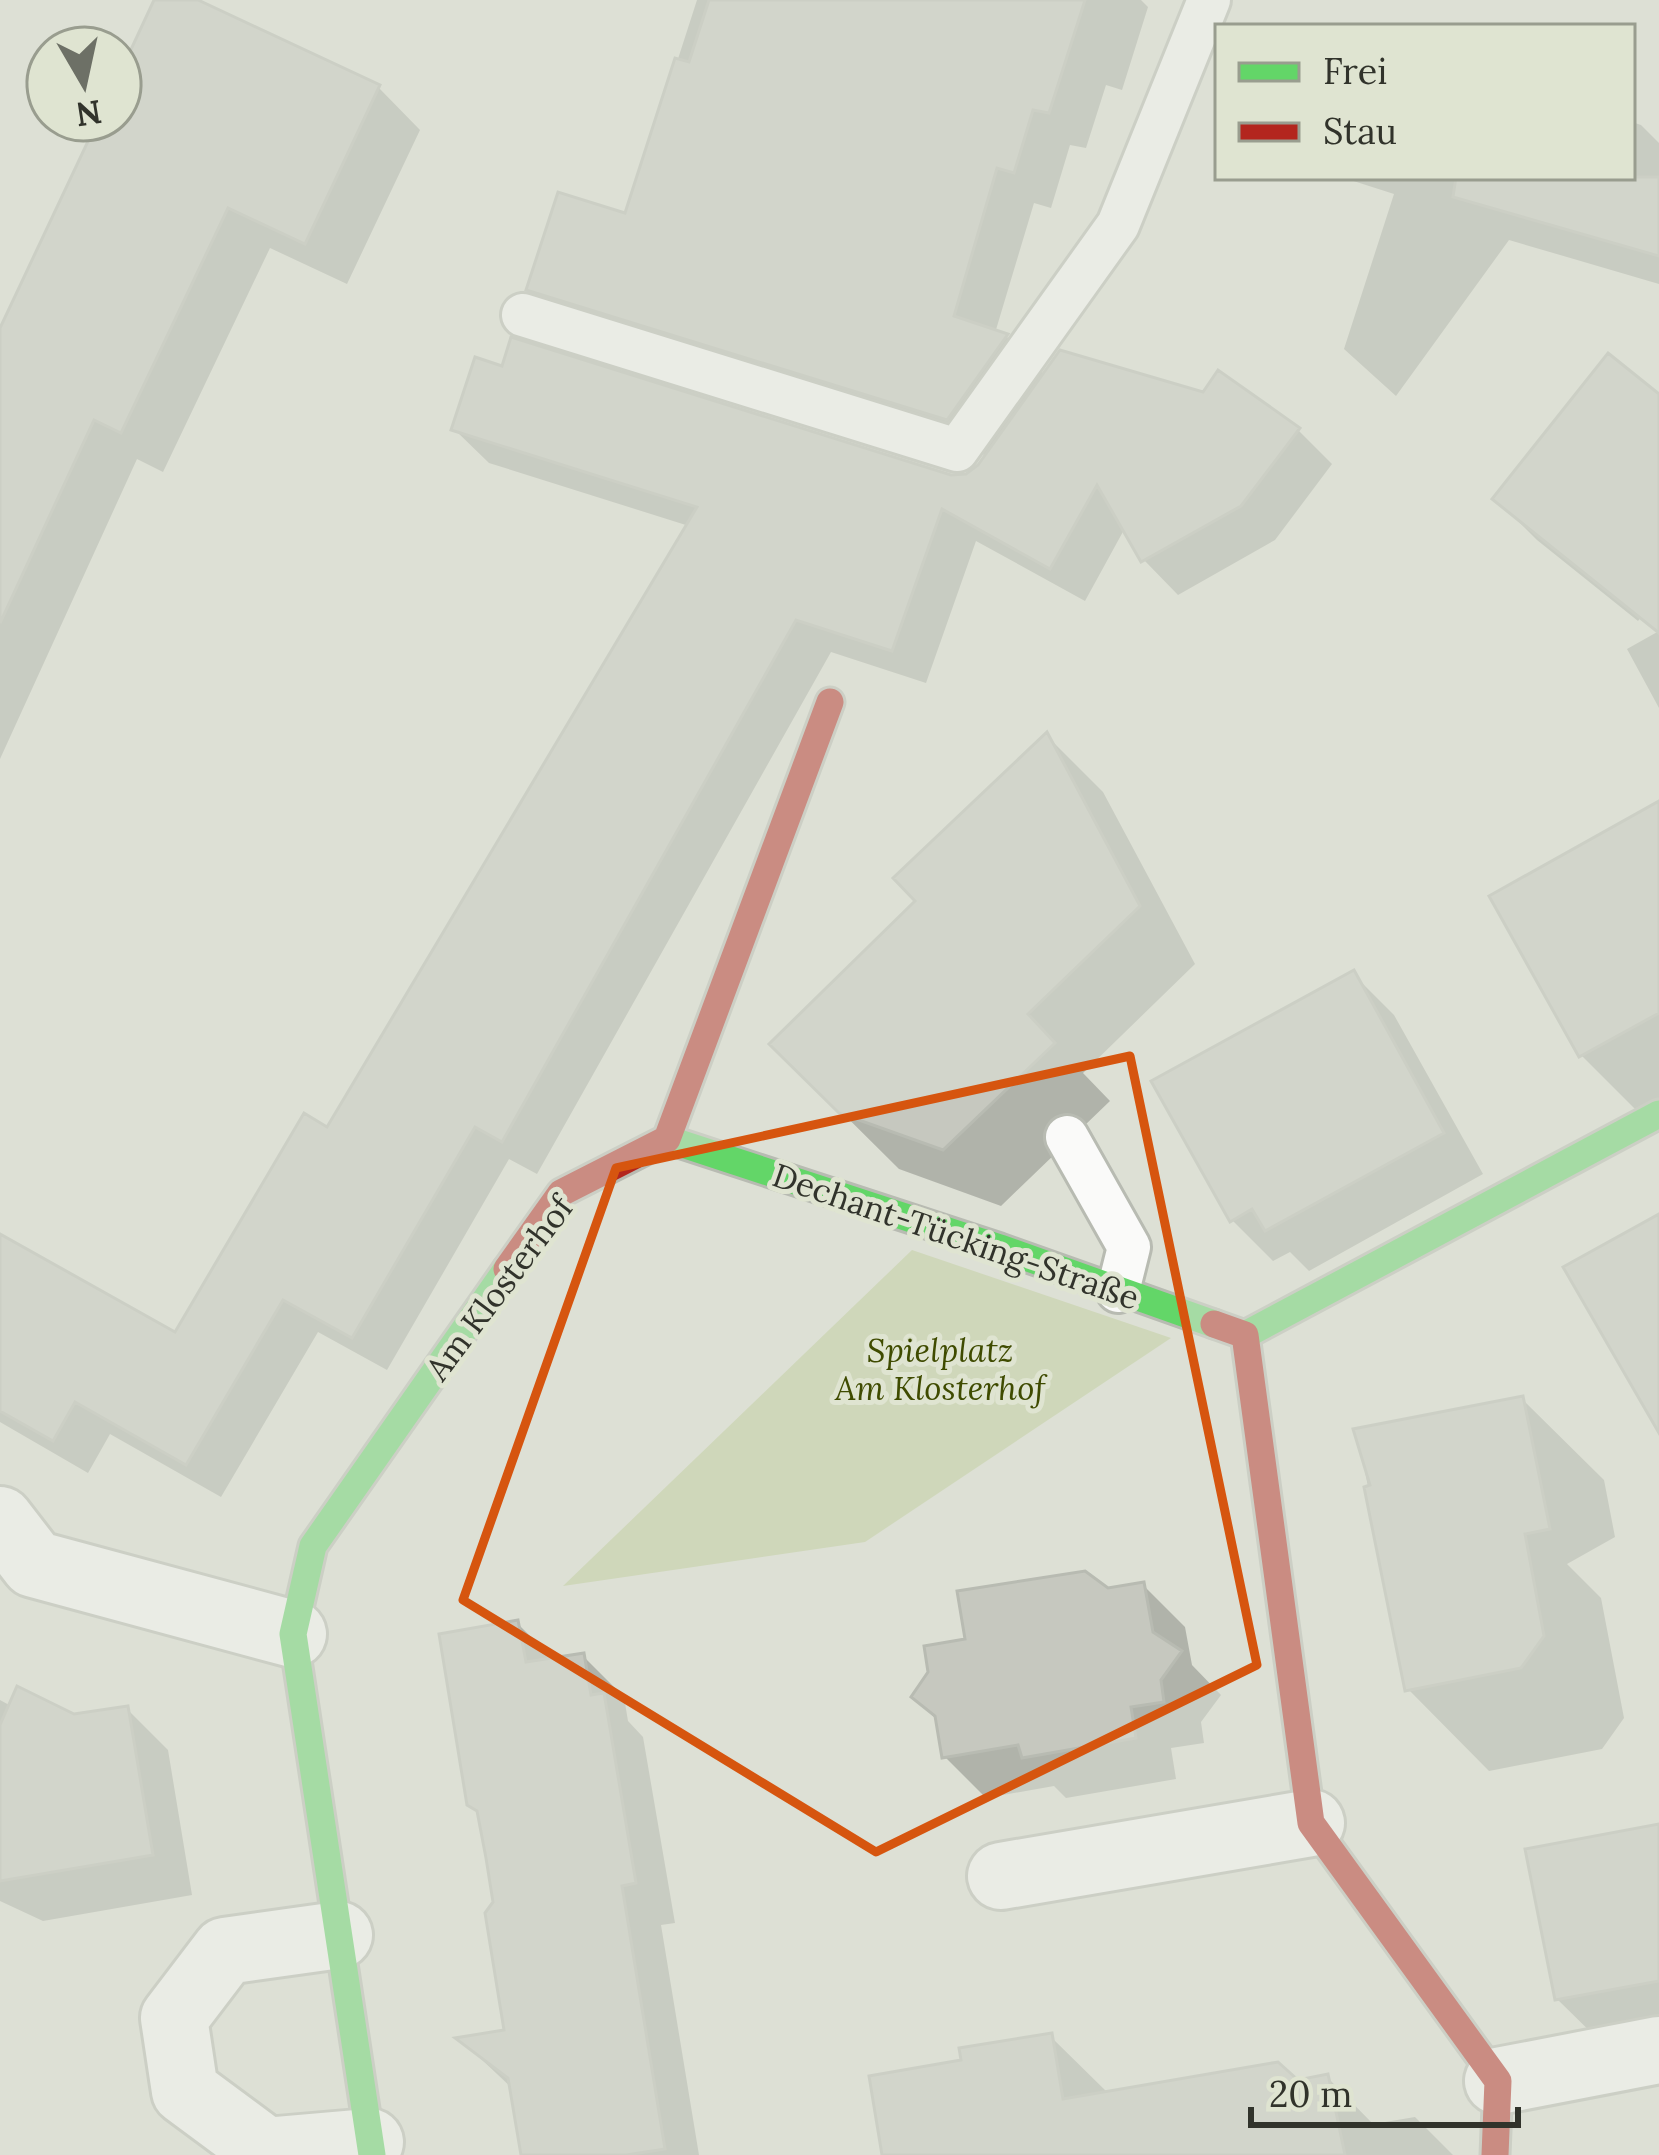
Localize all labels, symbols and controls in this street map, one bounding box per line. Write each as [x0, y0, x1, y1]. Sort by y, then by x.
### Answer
north arrow [24, 24, 144, 144]
legend [1215, 24, 1635, 180]
text: Frei [1323, 48, 1387, 94]
text: N [73, 91, 105, 136]
text: Stau [1323, 108, 1397, 154]
street label: Dechant-Tücking-Straße [767, 1154, 1145, 1318]
street label: Am Klosterhof [415, 1186, 583, 1389]
park label: Spielplatz Am Klosterhof [834, 1329, 1047, 1409]
scale bar [1251, 2053, 1518, 2127]
text: 20 m [1269, 2071, 1352, 2117]

